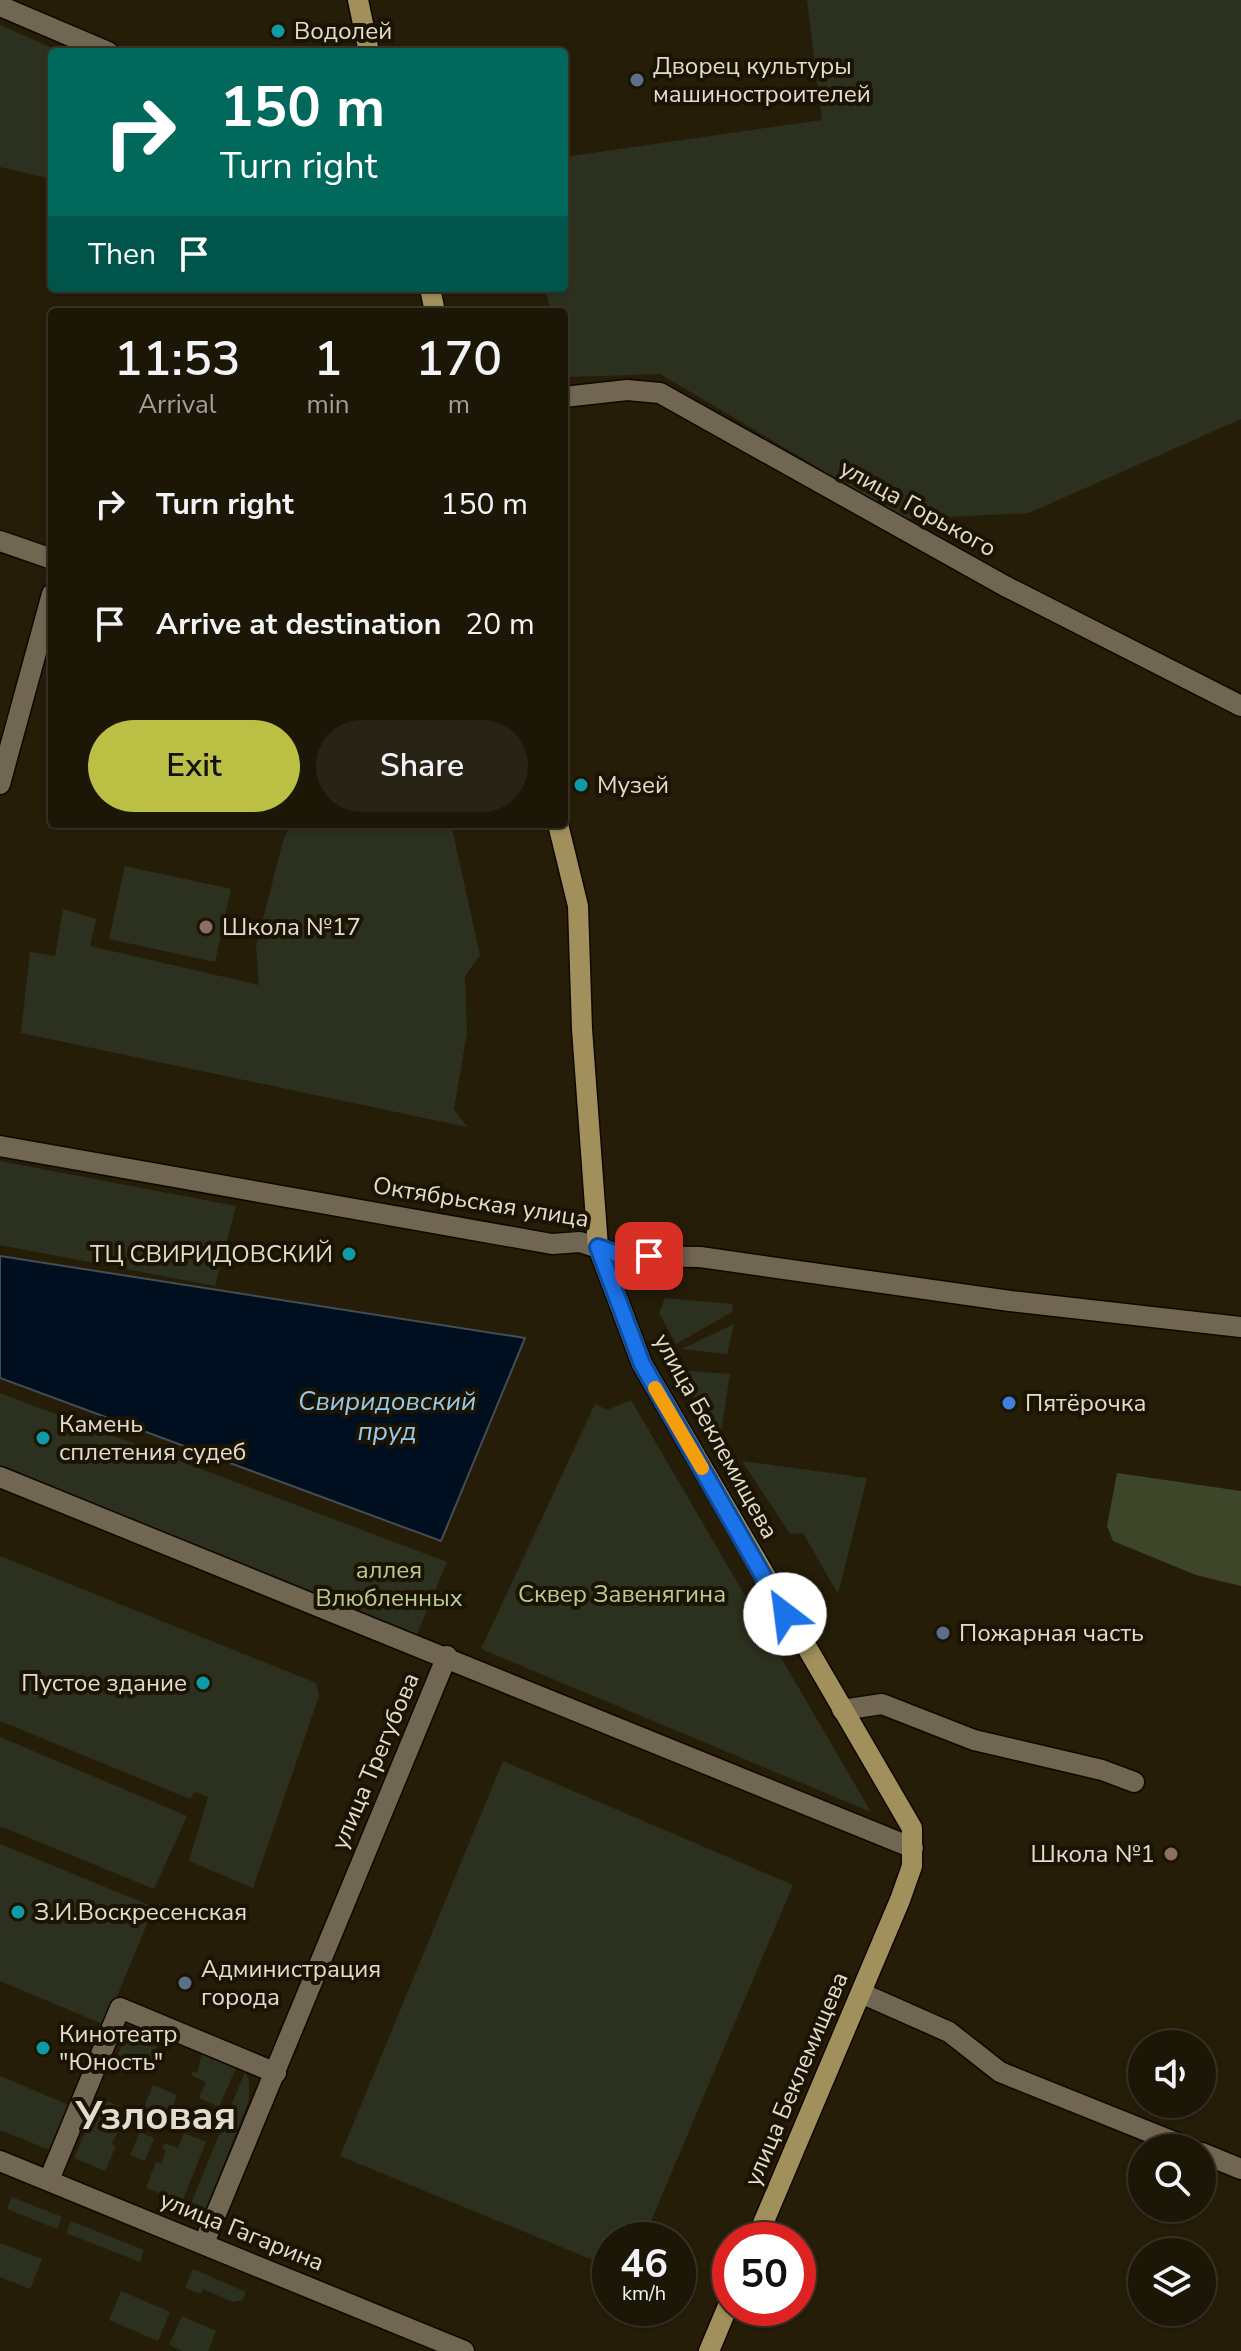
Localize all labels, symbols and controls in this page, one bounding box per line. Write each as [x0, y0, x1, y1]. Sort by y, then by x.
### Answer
place label: Водолей [294, 15, 392, 47]
marker: Водолей [269, 22, 287, 40]
place label: Дворец культуры машиностроителей [653, 50, 871, 110]
text: 150 m [220, 69, 385, 146]
marker: Дворец культуры машиностроителей [628, 71, 646, 89]
icon: right [88, 80, 192, 184]
text: Turn right [220, 142, 377, 191]
icon: arrive [172, 232, 216, 276]
text: Then [88, 234, 156, 275]
text: 11:53 [114, 326, 241, 392]
text: 1 [314, 326, 342, 392]
text: 170 [416, 326, 502, 392]
text: Arrival [138, 387, 216, 422]
text: min [307, 387, 350, 422]
text: m [448, 387, 470, 422]
street label: улица Горького [834, 452, 1002, 564]
icon: right [88, 482, 132, 526]
text: Turn right [156, 484, 294, 525]
text: 150 m [441, 484, 528, 525]
icon: arrive [88, 602, 132, 646]
text: Arrive at destination [156, 604, 441, 645]
text: 20 m [465, 604, 535, 645]
button: Exit [88, 720, 300, 812]
button: Share [316, 720, 528, 812]
place label: Музей [597, 769, 669, 801]
marker: Музей [572, 776, 590, 794]
place label: Школа №17 [222, 911, 361, 943]
marker: Школа №17 [197, 918, 215, 936]
street label: Октябрьская улица [371, 1169, 591, 1235]
pin [615, 1222, 683, 1290]
icon: arrive [627, 1234, 671, 1278]
place label: ТЦ СВИРИДОВСКИЙ [90, 1238, 333, 1270]
marker: ТЦ СВИРИДОВСКИЙ [340, 1245, 358, 1263]
street label: улица Беклемищева [646, 1328, 786, 1544]
water label: Свиридовский пруд [298, 1384, 476, 1449]
place label: Пятёрочка [1025, 1387, 1146, 1419]
marker: Пятёрочка [1000, 1394, 1018, 1412]
place label: Камень сплетения судеб [59, 1408, 246, 1468]
marker: Камень сплетения судеб [34, 1429, 52, 1447]
park label: аллея Влюбленных [315, 1554, 463, 1614]
position arrow [743, 1572, 827, 1656]
park label: Сквер Завенягина [518, 1578, 726, 1610]
place label: Пожарная часть [959, 1617, 1144, 1649]
marker: Пожарная часть [934, 1624, 952, 1642]
place label: Пустое здание [21, 1667, 187, 1699]
street label: улица Трегубова [323, 1668, 427, 1854]
marker: Пустое здание [194, 1674, 212, 1692]
place label: Школа №1 [1031, 1838, 1155, 1870]
marker: Школа №1 [1162, 1845, 1180, 1863]
place label: З.И.Воскресенская [34, 1896, 247, 1928]
marker: З.И.Воскресенская [9, 1903, 27, 1921]
place label: Администрация города [201, 1953, 381, 2013]
street label: улица Беклемищева [736, 1967, 856, 2191]
marker: Администрация города [176, 1974, 194, 1992]
place label: Кинотеатр "Юность" [59, 2018, 178, 2078]
map controls [1128, 2030, 1216, 2326]
button: sound [1128, 2030, 1216, 2118]
marker: Кинотеатр "Юность" [34, 2039, 52, 2057]
district label: Узловая [75, 2089, 236, 2143]
button: search [1128, 2134, 1216, 2222]
street label: улица Гагарина [155, 2183, 329, 2279]
speed limit sign: 50 [712, 2222, 816, 2326]
text: 46 [620, 2237, 668, 2291]
button: layers [1128, 2238, 1216, 2326]
text: km/h [622, 2280, 666, 2307]

